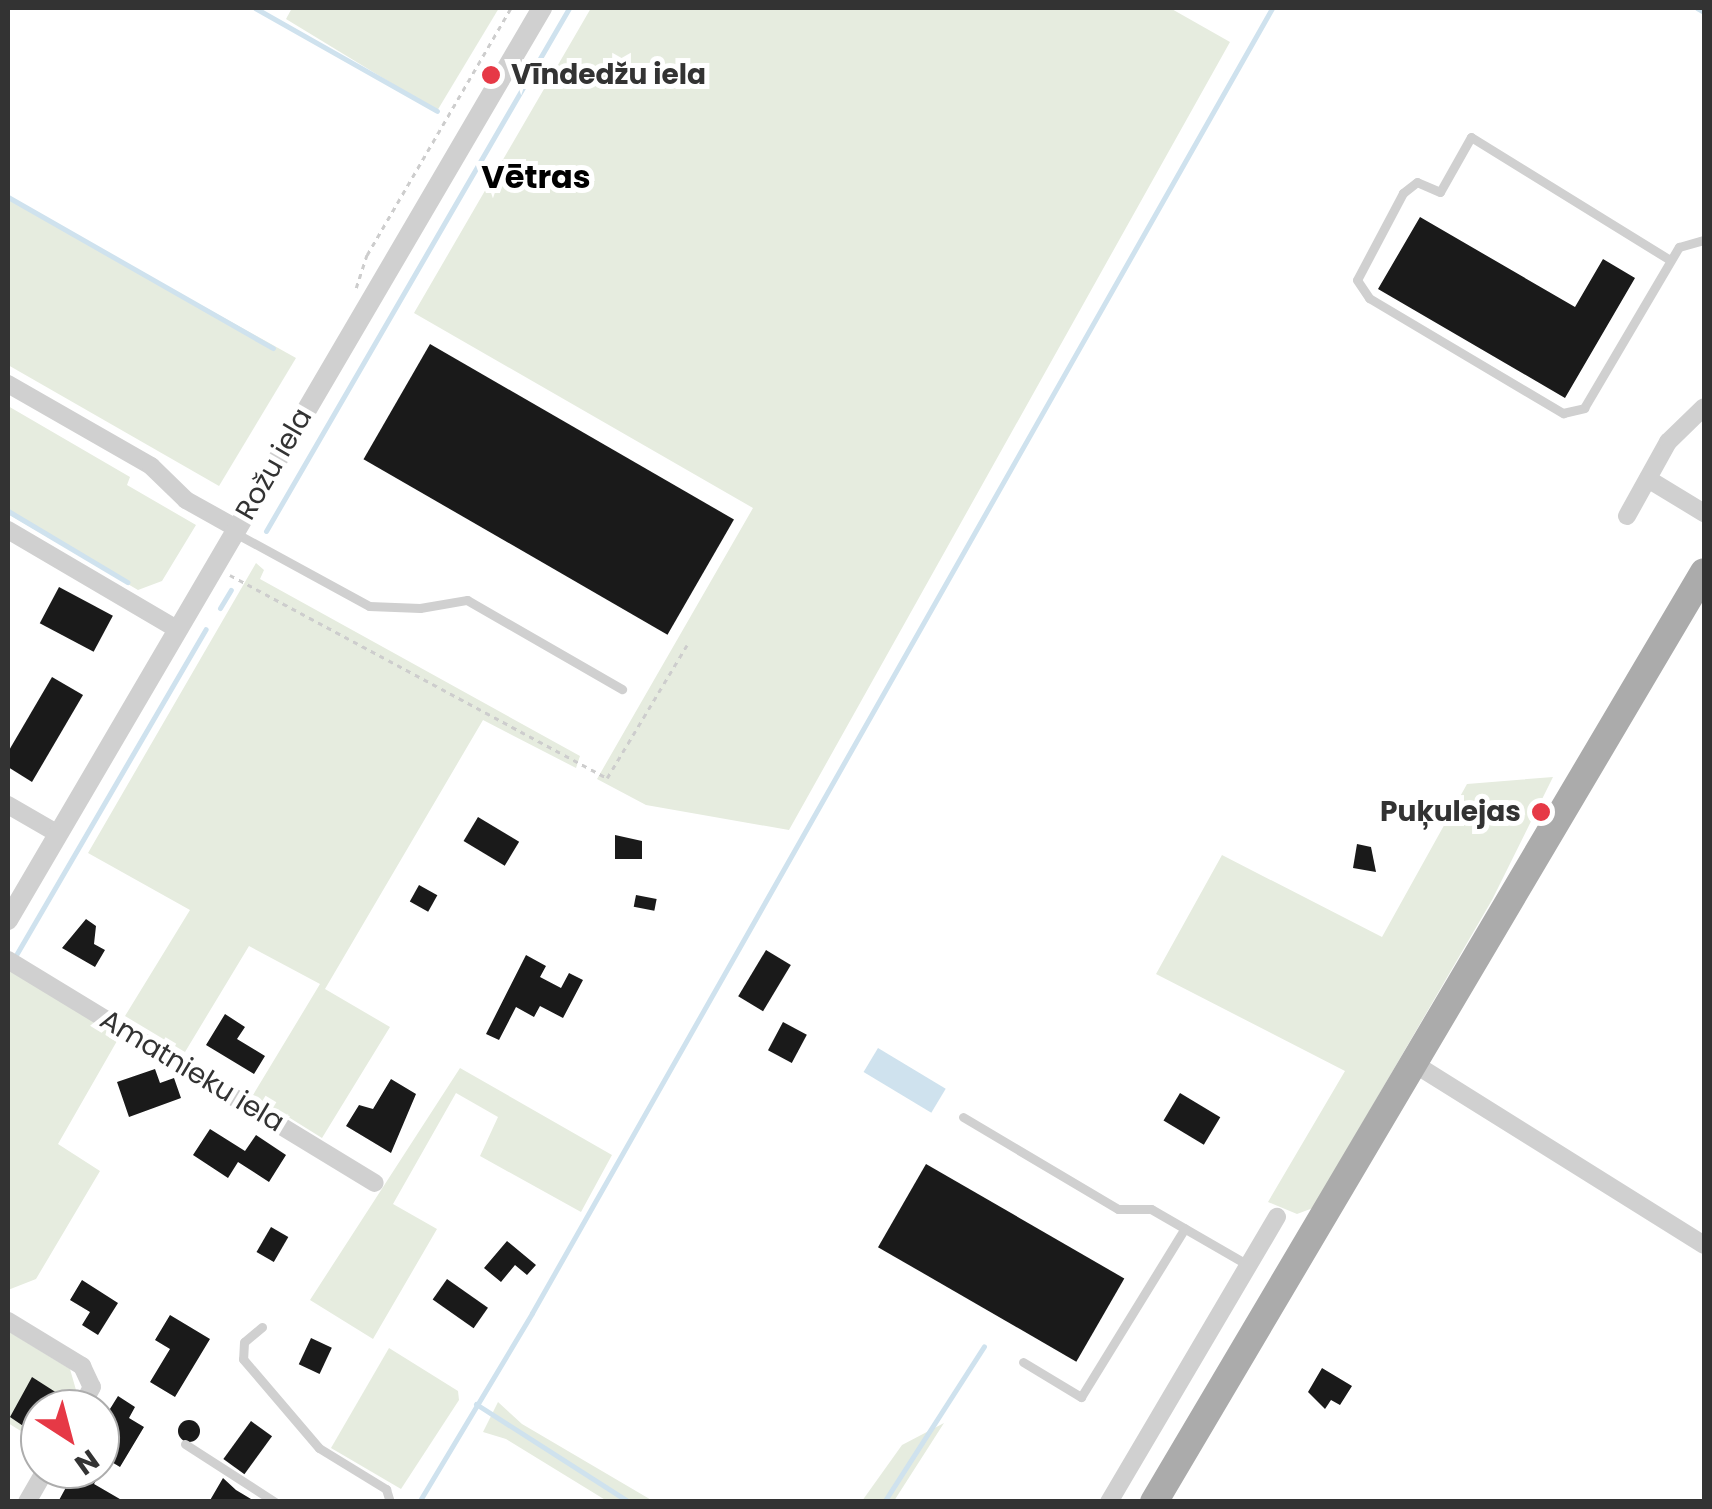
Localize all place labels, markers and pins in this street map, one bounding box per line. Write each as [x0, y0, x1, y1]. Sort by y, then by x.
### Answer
place label: Vīndedžu iela [511, 58, 706, 92]
marker: Vīndedžu iela [480, 64, 502, 86]
place label: Puķulejas [1380, 795, 1521, 829]
marker: Puķulejas [1530, 801, 1552, 823]

